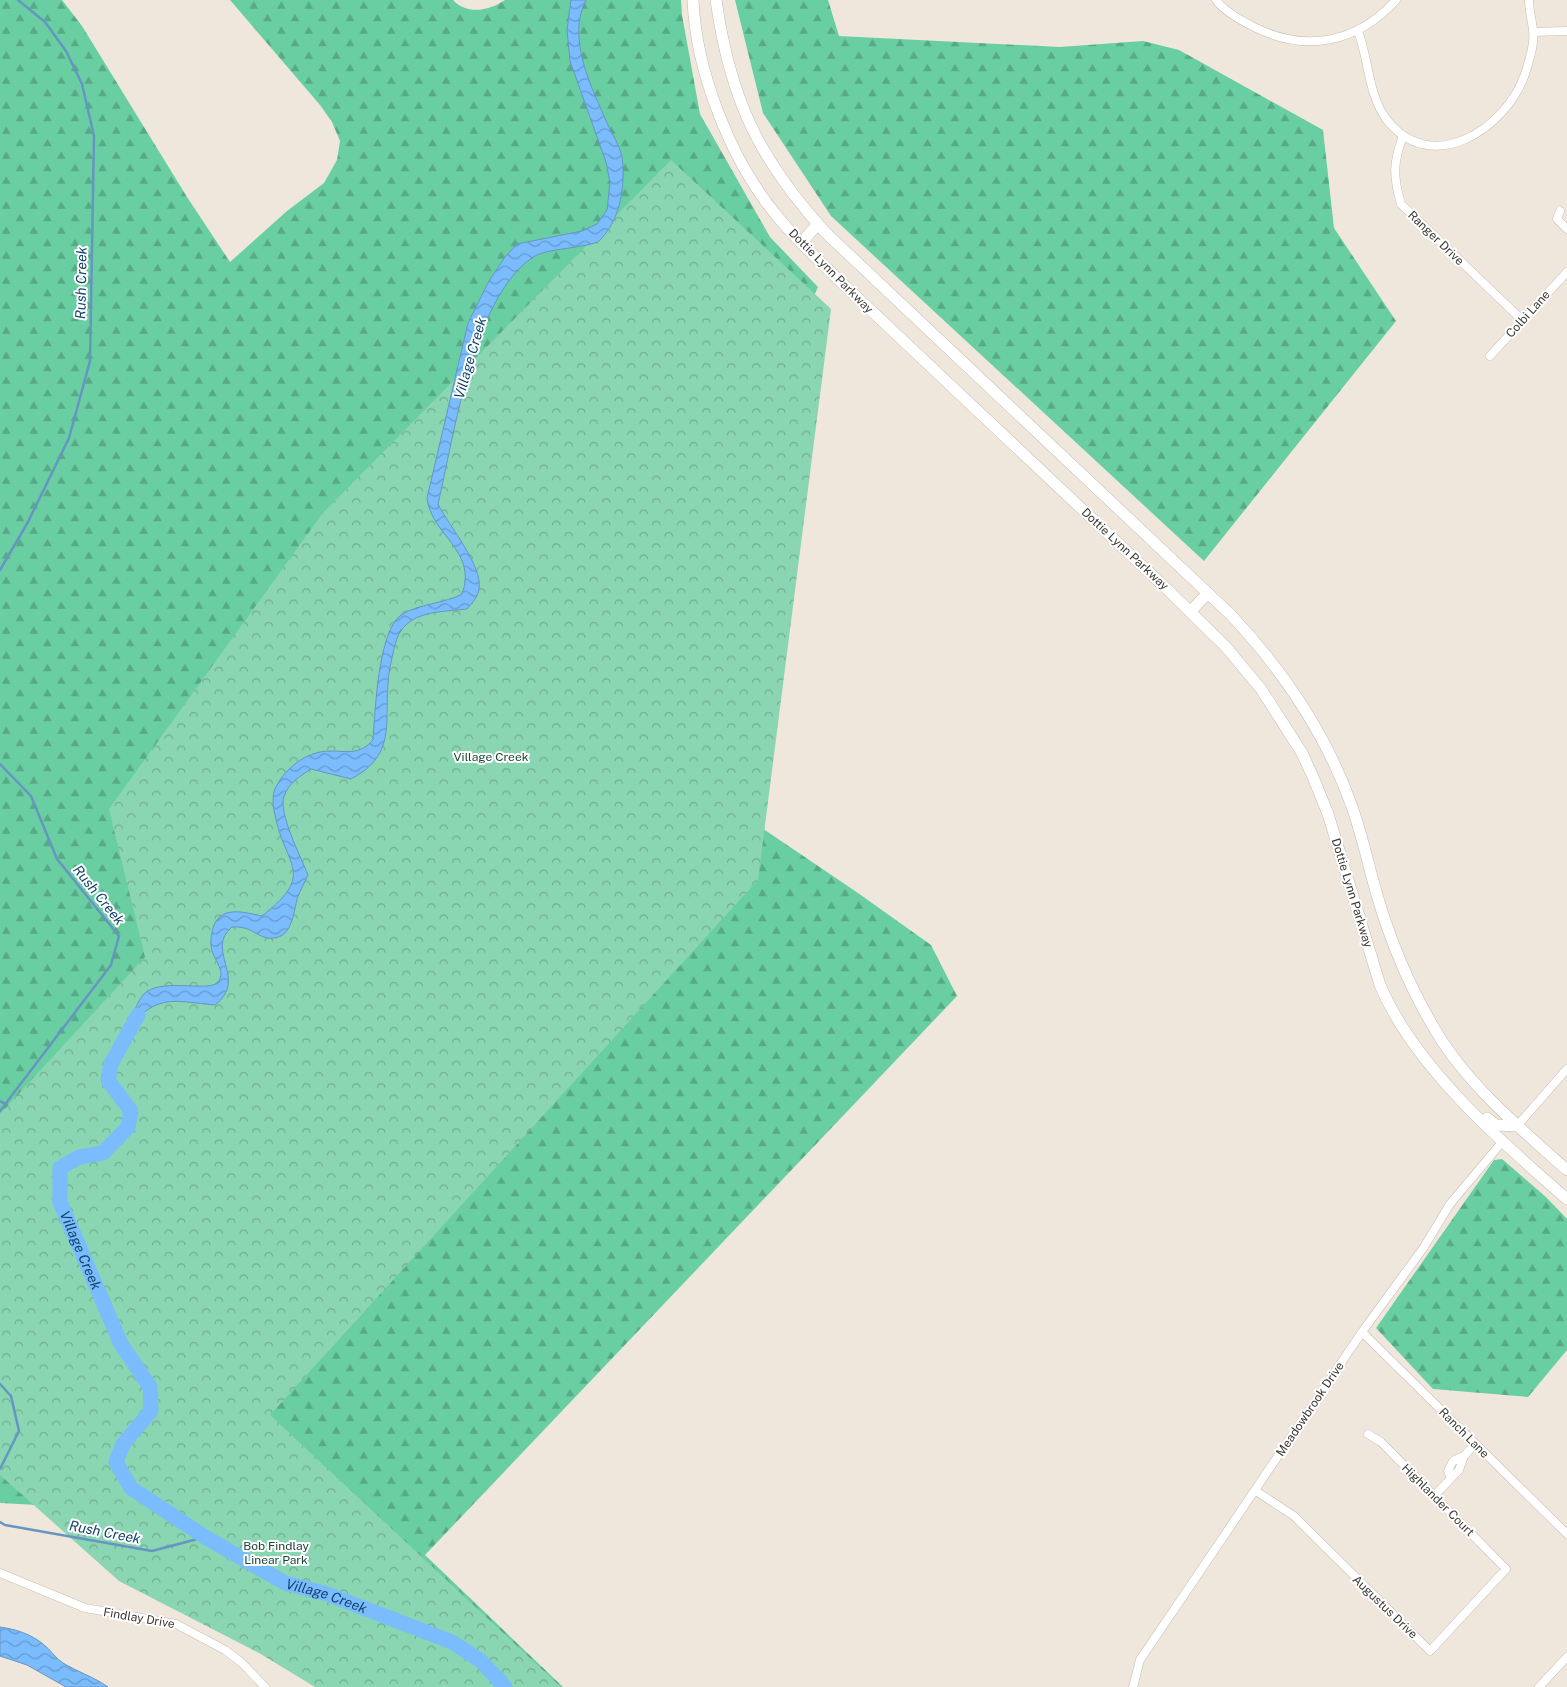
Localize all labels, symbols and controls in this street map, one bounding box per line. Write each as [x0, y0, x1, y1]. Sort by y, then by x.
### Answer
street label: Ranger Drive [1405, 208, 1467, 268]
street label: Dottie Lynn Parkway [786, 226, 877, 317]
water label: Rush Creek [72, 246, 90, 319]
street label: Colbi Lane [1503, 287, 1553, 341]
water label: Village Creek [451, 315, 489, 401]
street label: Dottie Lynn Parkway [1079, 505, 1172, 593]
park label: Village Creek [454, 750, 529, 764]
street label: Dottie Lynn Parkway [1329, 837, 1375, 950]
water label: Rush Creek [70, 862, 128, 928]
water label: Village Creek [57, 1208, 105, 1293]
street label: Meadowbrook Drive [1273, 1359, 1347, 1459]
street label: Ranch Lane [1436, 1405, 1492, 1461]
street label: Highlander Court [1399, 1461, 1477, 1539]
water label: Rush Creek [68, 1517, 142, 1547]
park label: Bob Findlay Linear Park [243, 1539, 309, 1567]
street label: Augustus Drive [1350, 1573, 1421, 1642]
water label: Village Creek [284, 1576, 370, 1617]
street label: Findlay Drive [102, 1605, 176, 1631]

